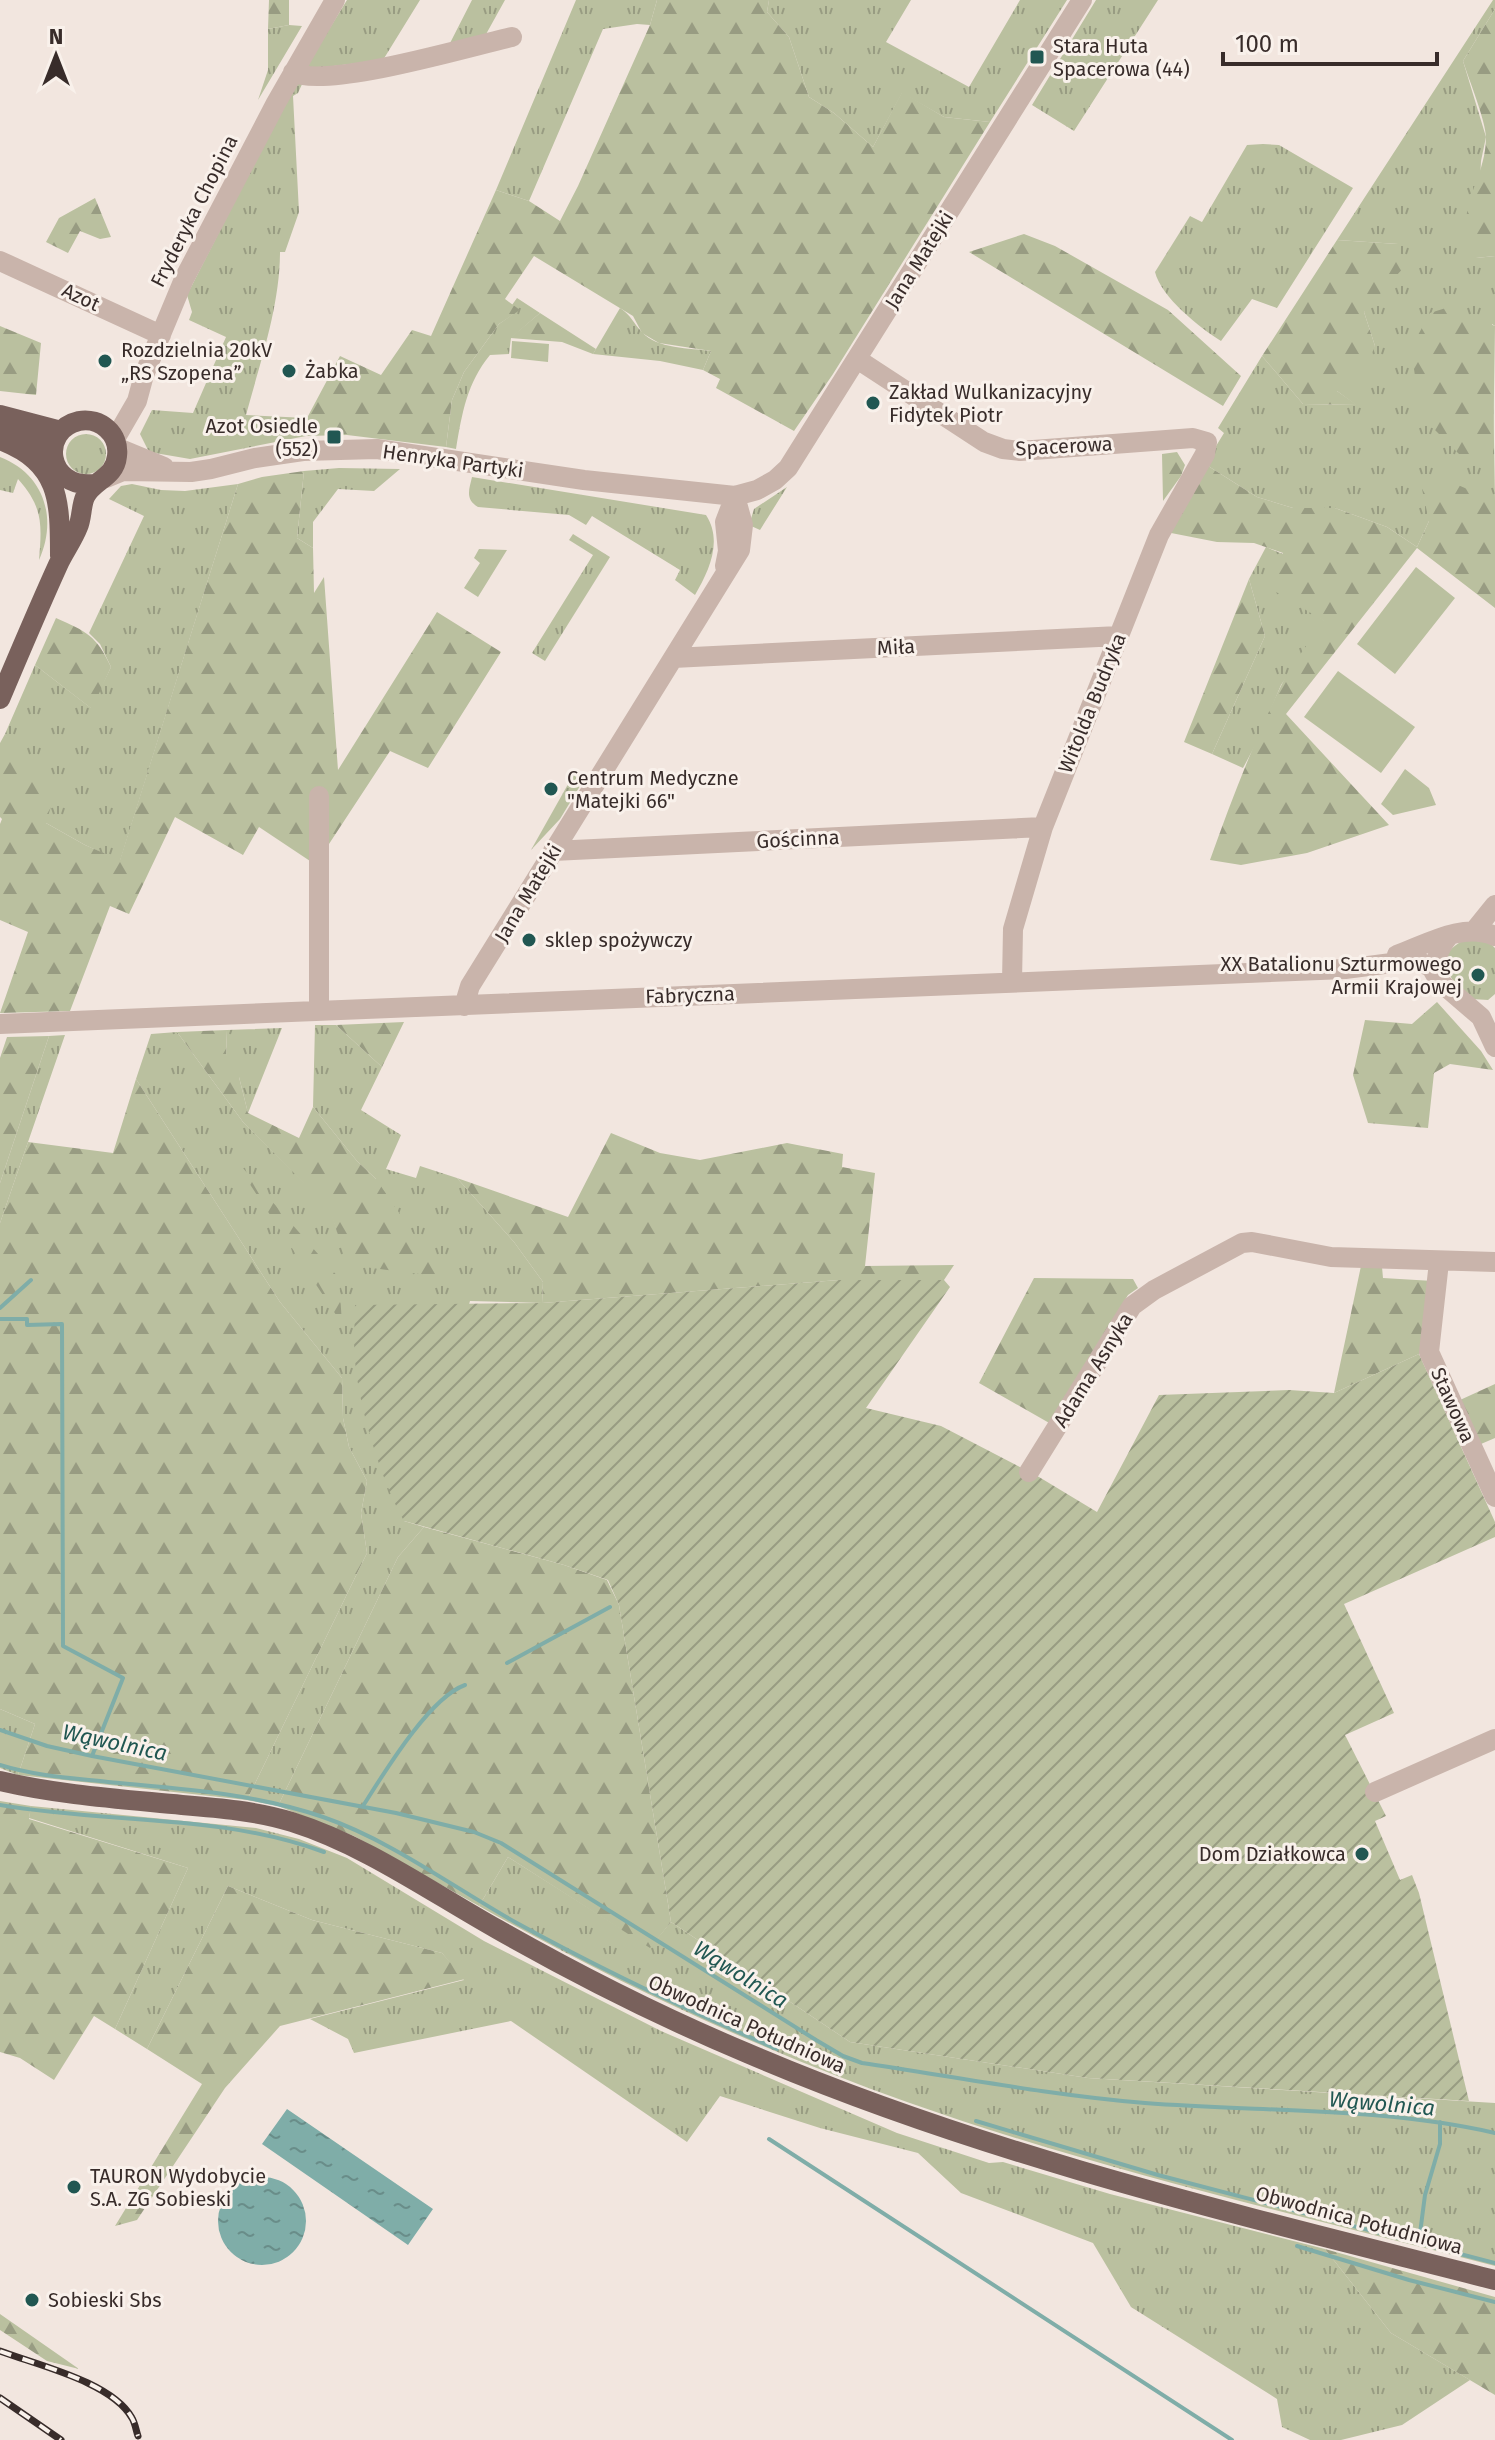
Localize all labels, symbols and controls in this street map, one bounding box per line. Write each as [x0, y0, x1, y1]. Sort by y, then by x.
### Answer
north arrow [16, 16, 96, 96]
scale bar [1223, 16, 1437, 66]
text: N [49, 23, 63, 50]
text: 100 m [1235, 30, 1299, 58]
place label: Stara Huta Spacerowa (44) [1053, 34, 1190, 81]
marker: Stara Huta Spacerowa (44) [1028, 48, 1046, 66]
street label: Fryderyka Chopina [145, 131, 243, 291]
street label: Jana Matejki [880, 207, 958, 313]
street label: Azot [58, 278, 104, 316]
place label: Rozdzielnia 20kV „RS Szopena” [121, 338, 272, 385]
marker: Rozdzielnia 20kV „RS Szopena” [96, 352, 114, 370]
place label: Żabka [305, 359, 359, 383]
marker: Żabka [280, 362, 298, 380]
place label: Zakład Wulkanizacyjny Fidytek Piotr [889, 380, 1092, 427]
marker: Zakład Wulkanizacyjny Fidytek Piotr [864, 394, 882, 412]
place label: Azot Osiedle (552) [205, 414, 318, 461]
marker: Azot Osiedle (552) [325, 428, 343, 446]
street label: Spacerowa [1015, 431, 1113, 461]
street label: Henryka Partyki [381, 439, 525, 483]
street label: Witolda Budryka [1053, 630, 1131, 776]
street label: Miła [876, 634, 916, 660]
place label: Centrum Medyczne "Matejki 66" [567, 766, 739, 813]
marker: Centrum Medyczne "Matejki 66" [542, 780, 560, 798]
street label: Gościnna [756, 825, 840, 853]
street label: Jana Matejki [489, 839, 567, 947]
place label: sklep spożywczy [545, 928, 692, 952]
marker: sklep spożywczy [520, 931, 538, 949]
place label: XX Batalionu Szturmowego Armii Krajowej [1221, 952, 1462, 999]
marker: XX Batalionu Szturmowego Armii Krajowej [1469, 966, 1487, 984]
street label: Fabryczna [645, 981, 735, 1009]
street label: Adama Asnyka [1048, 1308, 1138, 1432]
street label: Stawowa [1426, 1364, 1480, 1446]
water label: Wąwolnica [60, 1718, 170, 1767]
place label: Dom Działkowca [1199, 1842, 1346, 1866]
marker: Dom Działkowca [1353, 1845, 1371, 1863]
water label: Wąwolnica [688, 1935, 793, 2014]
street label: Obwodnica Południowa [645, 1970, 849, 2078]
water label: Wąwolnica [1328, 2085, 1436, 2122]
place label: TAURON Wydobycie S.A. ZG Sobieski [90, 2164, 266, 2211]
marker: TAURON Wydobycie S.A. ZG Sobieski [65, 2178, 83, 2196]
street label: Obwodnica Południowa [1253, 2181, 1465, 2259]
place label: Sobieski Sbs [48, 2288, 162, 2312]
marker: Sobieski Sbs [23, 2291, 41, 2309]

